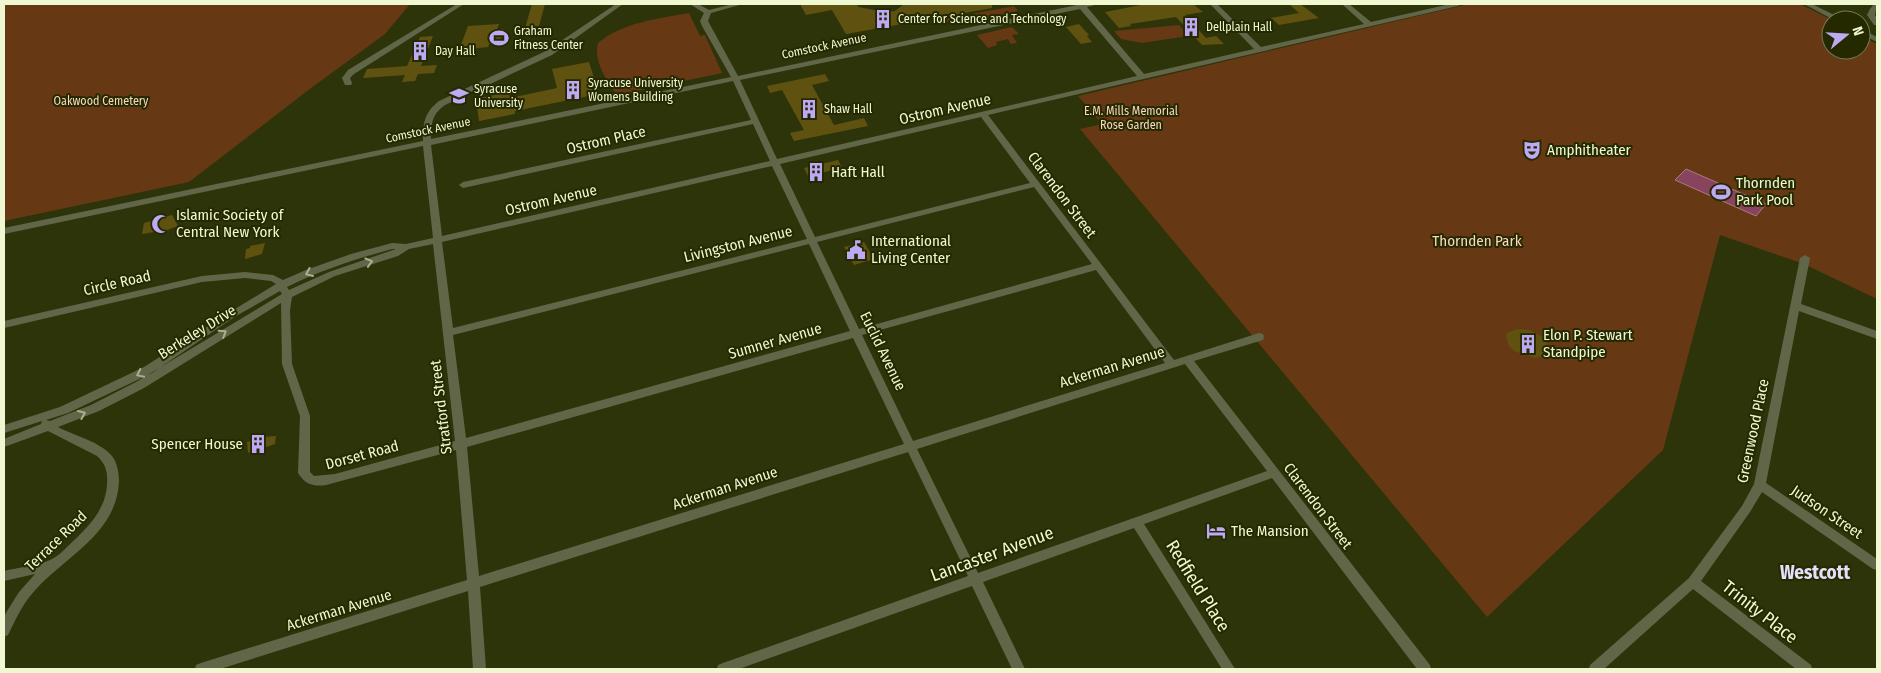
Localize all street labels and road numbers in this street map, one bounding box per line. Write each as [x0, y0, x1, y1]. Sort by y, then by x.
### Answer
street label: Comstock Avenue [780, 30, 868, 62]
street label: Ostrom Avenue [897, 90, 993, 128]
street label: Comstock Avenue [384, 114, 472, 146]
street label: Ostrom Place [565, 122, 647, 158]
street label: Clarendon Street [1024, 148, 1100, 242]
street label: Ostrom Avenue [503, 181, 599, 219]
street label: Livingston Avenue [682, 222, 794, 266]
street label: Circle Road [82, 267, 152, 299]
street label: Berkeley Drive [155, 301, 239, 363]
street label: Euclid Avenue [856, 309, 910, 393]
street label: Sumner Avenue [726, 319, 824, 363]
street label: Ackerman Avenue [1057, 342, 1167, 392]
street label: Stratford Street [426, 359, 456, 455]
street label: Greenwood Place [1733, 377, 1773, 485]
street label: Dorset Road [323, 437, 401, 473]
street label: Clarendon Street [1280, 459, 1356, 553]
street label: Ackerman Avenue [670, 463, 780, 513]
street label: Judson Street [1788, 481, 1866, 543]
street label: Terrace Road [21, 507, 91, 575]
street label: Lancaster Avenue [928, 522, 1057, 586]
street label: Redfield Place [1161, 536, 1235, 636]
street label: Trinity Place [1718, 576, 1802, 648]
street label: Ackerman Avenue [284, 585, 394, 635]

